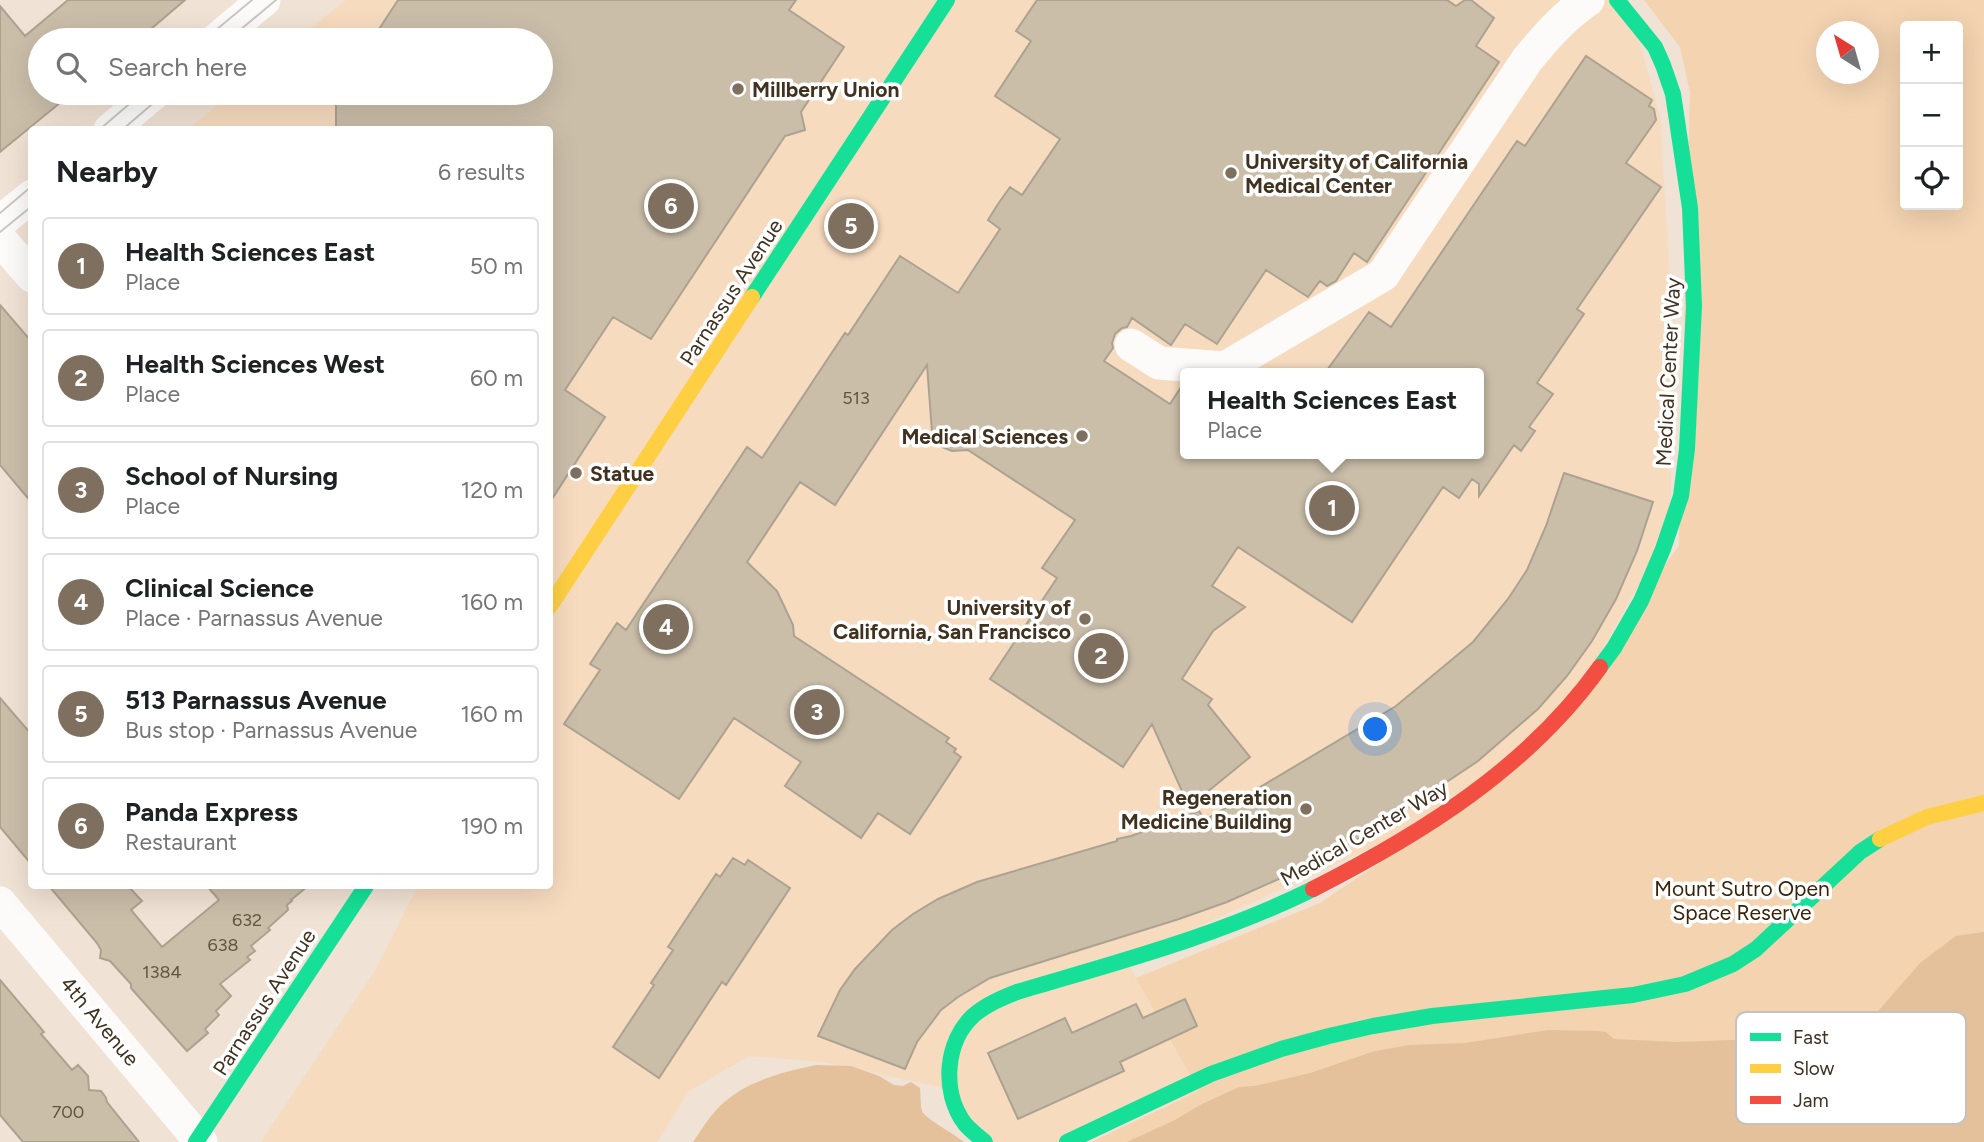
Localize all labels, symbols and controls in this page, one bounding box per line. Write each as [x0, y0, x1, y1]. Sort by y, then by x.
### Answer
north arrow [1816, 21, 1879, 84]
map controls [1900, 21, 1963, 210]
button: + [1900, 21, 1963, 84]
search box [28, 28, 553, 105]
icon: search [52, 48, 90, 86]
text: Search here [108, 51, 247, 83]
place label: Millberry Union [752, 77, 899, 102]
marker: Millberry Union [730, 81, 746, 97]
button: − [1900, 84, 1963, 147]
button: locate [1900, 147, 1963, 210]
place label: University of California Medical Center [1245, 149, 1468, 198]
text: Nearby [56, 153, 158, 190]
text: 6 results [438, 158, 525, 186]
marker: University of California Medical Center [1223, 165, 1239, 181]
pin: 6 [648, 180, 694, 232]
pin: 5 [828, 200, 874, 252]
street label: Parnassus Avenue [674, 214, 788, 370]
text: Health Sciences East [125, 236, 375, 268]
text: 1 [76, 252, 86, 280]
text: 50 m [470, 252, 523, 280]
text: Place [125, 268, 180, 296]
street label: Medical Center Way [1651, 277, 1685, 467]
text: Health Sciences West [125, 348, 385, 380]
text: 2 [74, 364, 88, 392]
text: 60 m [470, 364, 523, 392]
popup [1180, 368, 1484, 459]
text: Place [125, 380, 180, 408]
text: Health Sciences East [1207, 384, 1457, 416]
house number: 513 [842, 387, 870, 409]
text: Place [1207, 416, 1262, 444]
place label: Medical Sciences [901, 424, 1068, 449]
marker: Medical Sciences [1074, 428, 1090, 444]
text: School of Nursing [125, 460, 338, 492]
place label: Statue [590, 461, 655, 486]
marker: Statue [568, 465, 584, 481]
text: 3 [75, 476, 87, 504]
text: 120 m [461, 476, 523, 504]
pin: 1 [1309, 482, 1355, 534]
text: Place [125, 492, 180, 520]
text: Clinical Science [125, 572, 314, 604]
text: 4 [74, 588, 88, 616]
text: 160 m [460, 588, 523, 616]
place label: University of California, San Francisco [833, 595, 1072, 644]
pin: 4 [643, 601, 689, 653]
text: Place · Parnassus Avenue [125, 604, 383, 632]
marker: University of California, San Francisco [1077, 611, 1093, 627]
pin: 2 [1078, 630, 1124, 682]
text: 513 Parnassus Avenue [125, 684, 387, 716]
pin: 3 [794, 686, 840, 738]
text: 5 [74, 700, 88, 728]
text: 160 m [460, 700, 523, 728]
your location [1358, 712, 1392, 746]
text: Bus stop · Parnassus Avenue [125, 716, 417, 744]
street label: Medical Center Way [1276, 775, 1452, 891]
place label: Regeneration Medicine Building [1121, 785, 1292, 834]
text: Panda Express [125, 796, 298, 828]
marker: Regeneration Medicine Building [1298, 801, 1314, 817]
text: 6 [74, 812, 88, 840]
text: 190 m [460, 812, 523, 840]
text: Restaurant [125, 828, 237, 856]
park label: Mount Sutro Open Space Reserve [1654, 876, 1830, 925]
house number: 632 [232, 909, 262, 931]
street label: Parnassus Avenue [207, 924, 321, 1080]
house number: 638 [207, 934, 239, 956]
house number: 1384 [142, 961, 182, 983]
street label: 4th Avenue [55, 971, 145, 1071]
legend [1736, 1012, 1966, 1124]
text: Fast [1793, 1026, 1829, 1049]
text: Slow [1793, 1057, 1835, 1080]
text: Jam [1793, 1089, 1829, 1112]
house number: 700 [52, 1101, 84, 1123]

